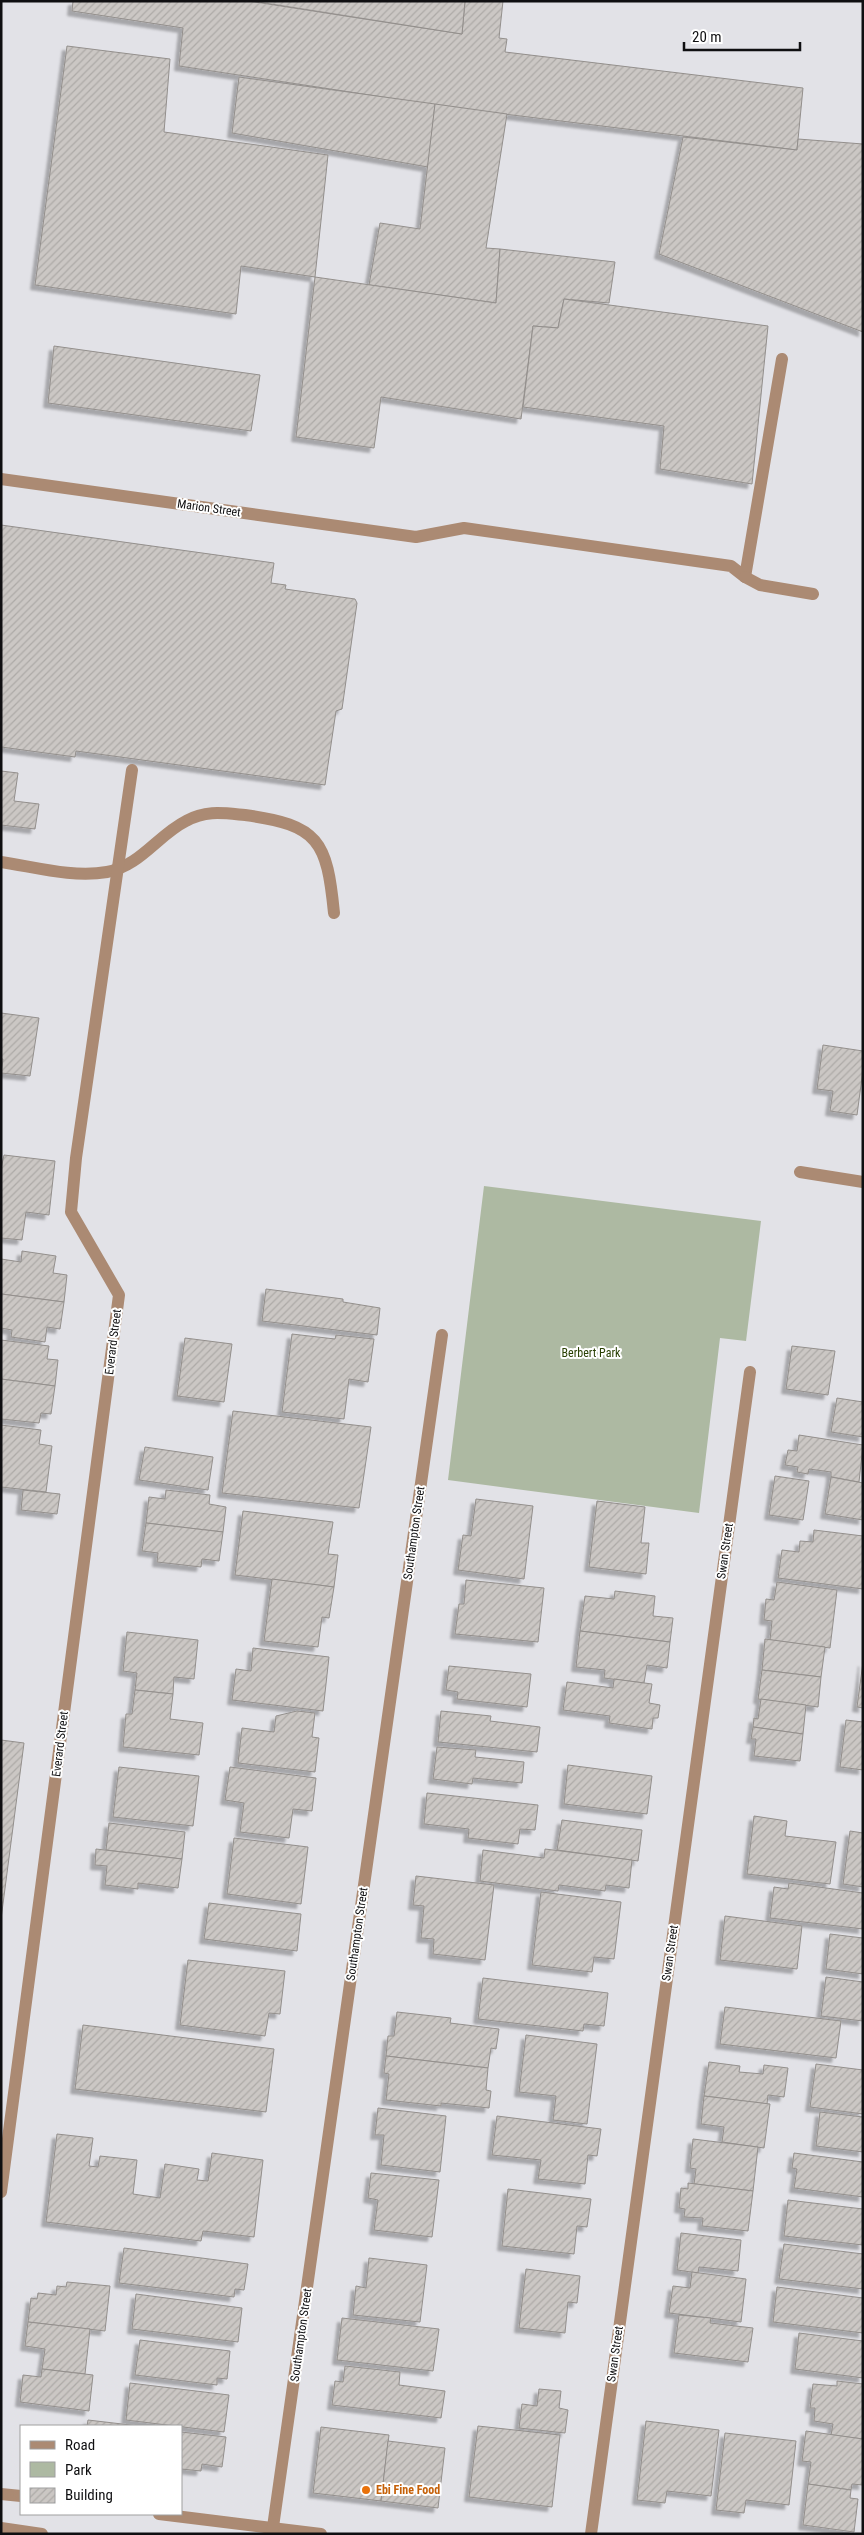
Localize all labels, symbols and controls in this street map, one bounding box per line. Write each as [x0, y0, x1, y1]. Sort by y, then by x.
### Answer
scale bar [684, 20, 800, 52]
text: 20 m [692, 28, 722, 46]
street label: Marion Street [176, 497, 242, 519]
street label: Everard Street [102, 1308, 124, 1376]
park label: Berbert Park [561, 1346, 621, 1360]
street label: Southampton Street [401, 1485, 428, 1581]
street label: Swan Street [714, 1522, 736, 1580]
street label: Everard Street [49, 1710, 71, 1778]
street label: Southampton Street [344, 1886, 371, 1982]
street label: Swan Street [659, 1924, 681, 1982]
street label: Southampton Street [288, 2287, 315, 2383]
street label: Swan Street [604, 2325, 626, 2383]
legend [20, 2425, 182, 2515]
text: Road [65, 2436, 95, 2454]
text: Park [65, 2461, 92, 2479]
place label: Ebi Fine Food [376, 2483, 440, 2497]
marker: Ebi Fine Food [360, 2484, 372, 2496]
text: Building [65, 2486, 113, 2504]

